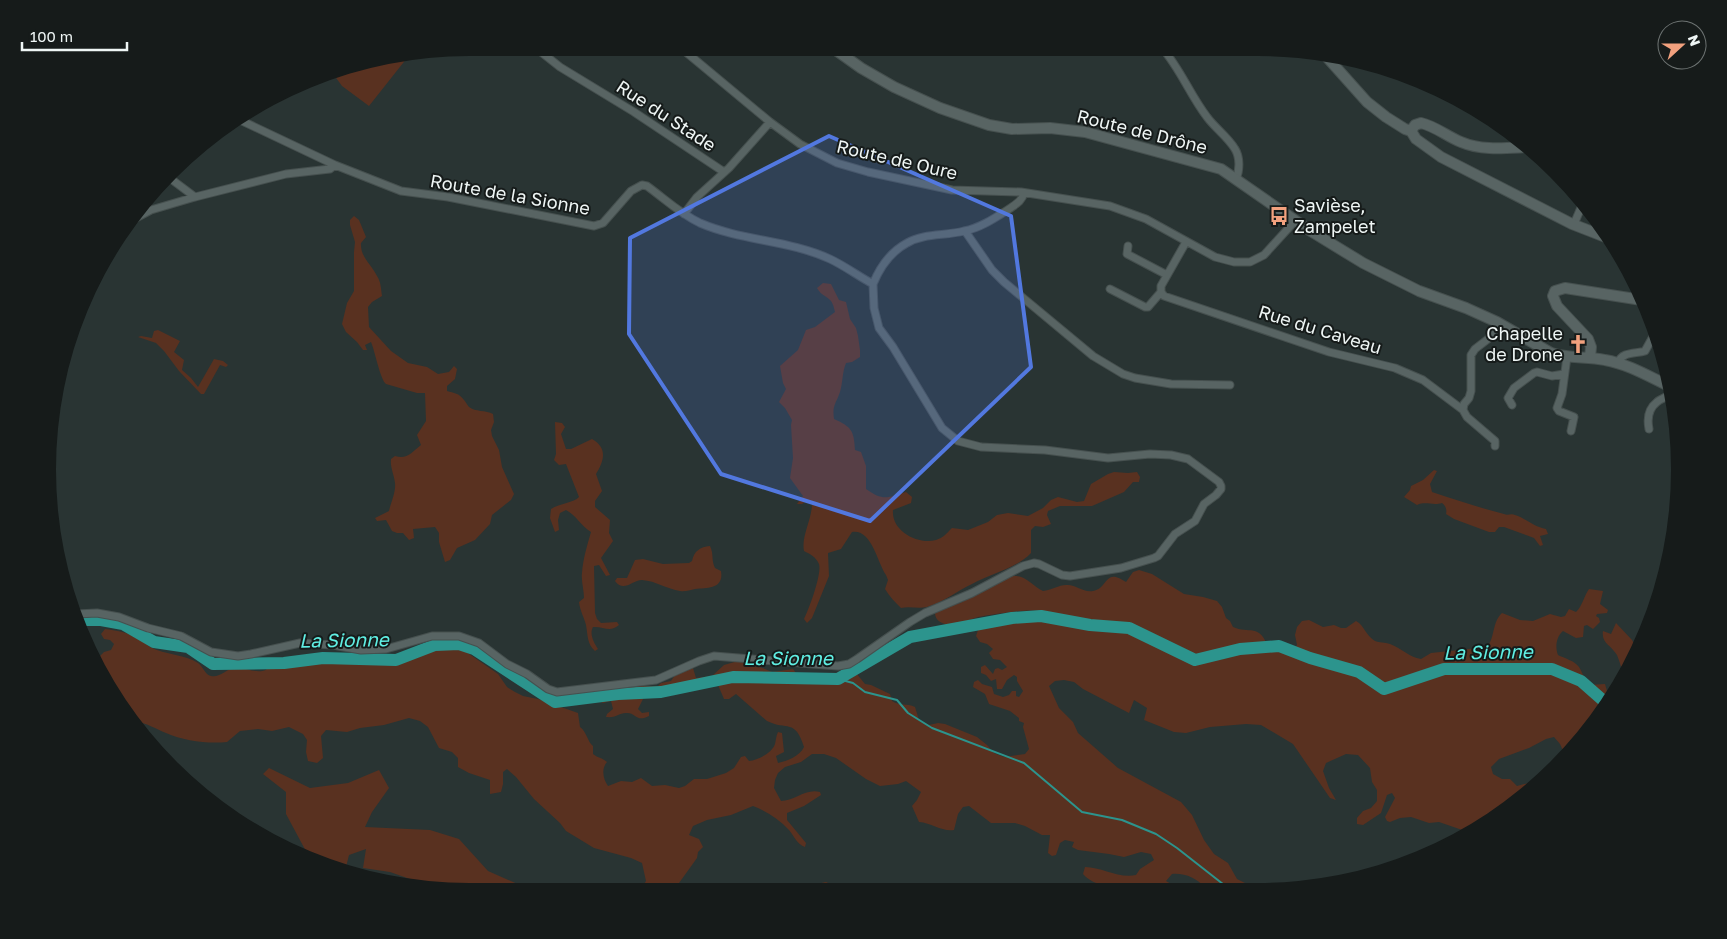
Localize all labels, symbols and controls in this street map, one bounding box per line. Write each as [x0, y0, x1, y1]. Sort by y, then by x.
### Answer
scale bar [22, 20, 128, 52]
north arrow [1657, 20, 1707, 70]
text: 100 m [30, 27, 73, 45]
text: N [1685, 32, 1704, 48]
street label: Rue du Stade [613, 75, 720, 155]
street label: Route de Drône [1075, 104, 1210, 158]
street label: Route de Oure [835, 134, 960, 184]
street label: Route de la Sionne [428, 169, 592, 219]
place label: Savièse, Zampelet [1294, 194, 1376, 237]
bus stop icon: Savièse, Zampelet [1268, 205, 1290, 227]
street label: Rue du Caveau [1256, 300, 1384, 358]
place label: Chapelle de Drone [1485, 322, 1563, 365]
church icon: Chapelle de Drone [1567, 333, 1589, 355]
water label: La Sionne [299, 627, 391, 652]
water label: La Sionne [1443, 639, 1535, 664]
water label: La Sionne [743, 646, 835, 669]

